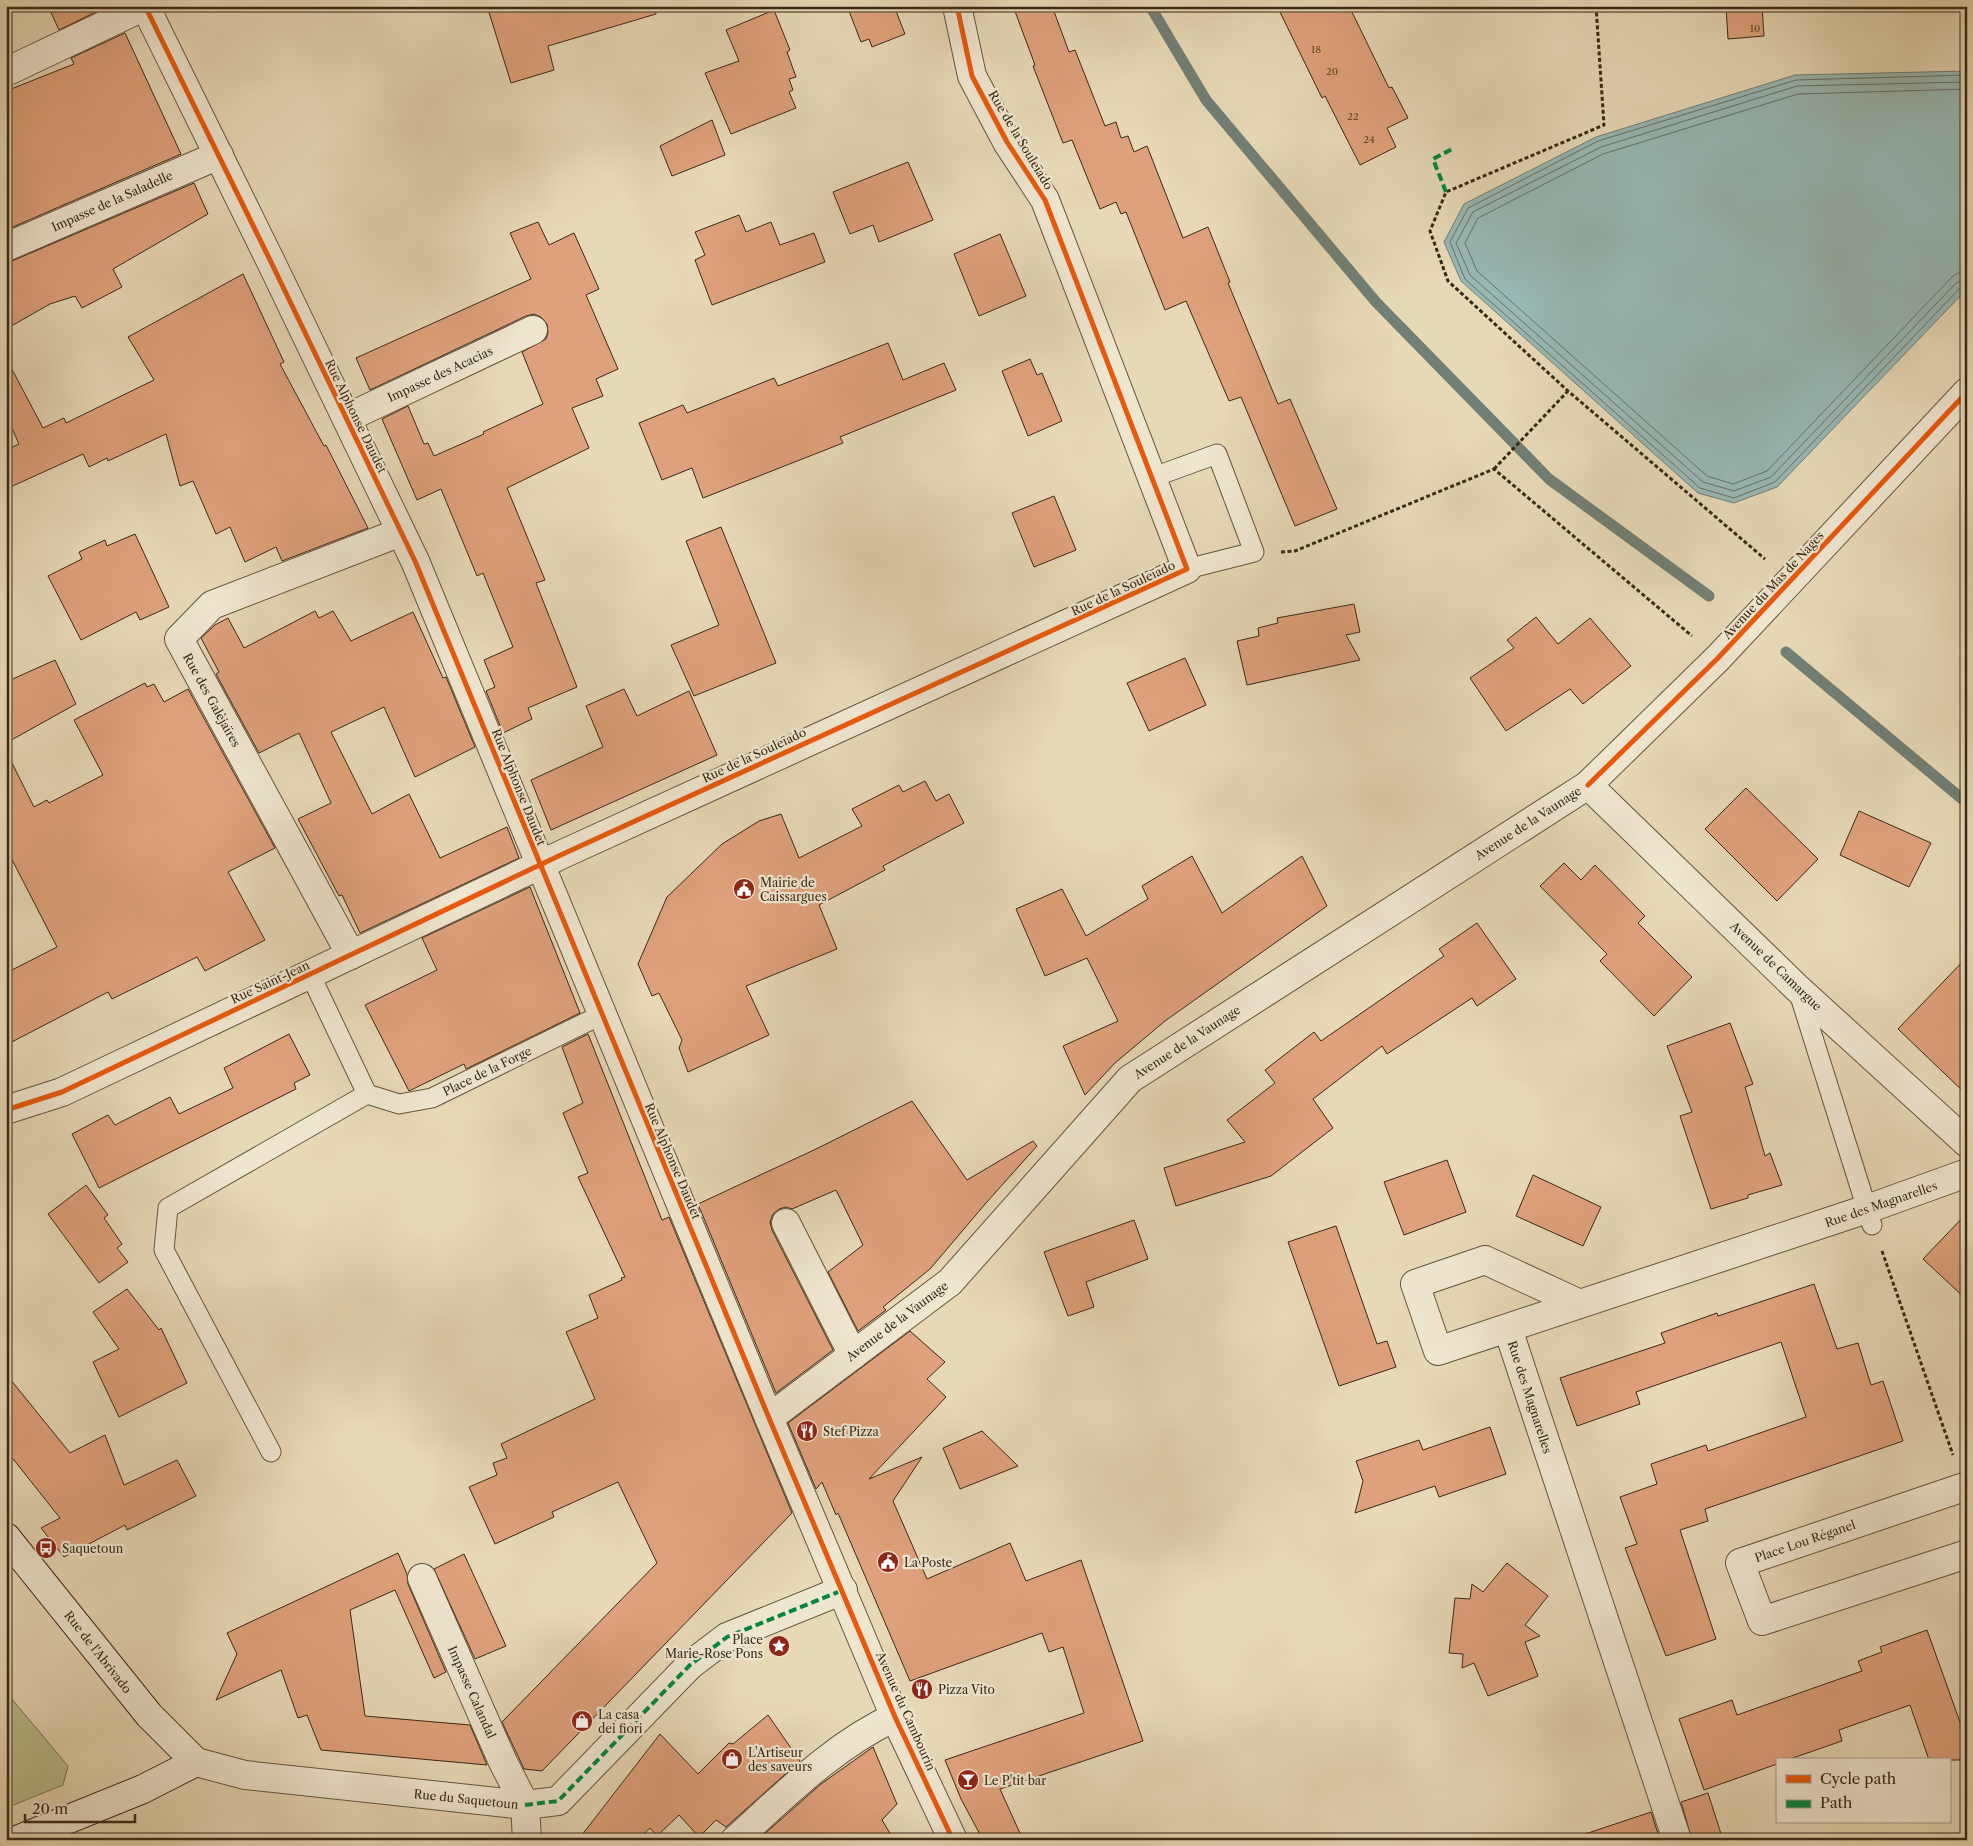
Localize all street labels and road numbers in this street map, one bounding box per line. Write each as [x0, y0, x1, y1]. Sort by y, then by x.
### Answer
street label: Rue de la Souleïado [985, 88, 1057, 192]
street label: Impasse de la Saladelle [49, 167, 175, 235]
street label: Impasse des Acacias [385, 343, 495, 405]
street label: Rue Alphonse Daudet [322, 357, 390, 476]
street label: Avenue du Mas de Nages [1718, 528, 1827, 643]
street label: Rue de la Souleïado [1069, 557, 1177, 619]
street label: Rue des Galèjaïres [180, 650, 244, 750]
street label: Rue de la Souleïado [700, 724, 808, 786]
street label: Rue Alphonse Daudet [489, 726, 550, 848]
street label: Avenue de la Vaunage [1471, 783, 1584, 864]
street label: Avenue de Camargue [1726, 918, 1825, 1014]
street label: Rue Saint-Jean [228, 957, 312, 1007]
street label: Avenue de la Vaunage [1130, 1002, 1243, 1083]
street label: Place de la Forge [440, 1043, 534, 1099]
street label: Rue Alphonse Daudet [642, 1101, 705, 1222]
street label: Rue des Magnarelles [1823, 1178, 1939, 1230]
street label: Avenue de la Vaunage [842, 1278, 951, 1365]
street label: Rue des Magnarelles [1505, 1339, 1555, 1455]
street label: Place Lou Réganel [1753, 1517, 1858, 1565]
street label: Rue de l'Abrivado [61, 1608, 135, 1696]
street label: Impasse Calandal [445, 1643, 499, 1741]
street label: Avenue du Cambourin [873, 1648, 939, 1773]
street label: Rue du Saquetoun [413, 1786, 520, 1812]

